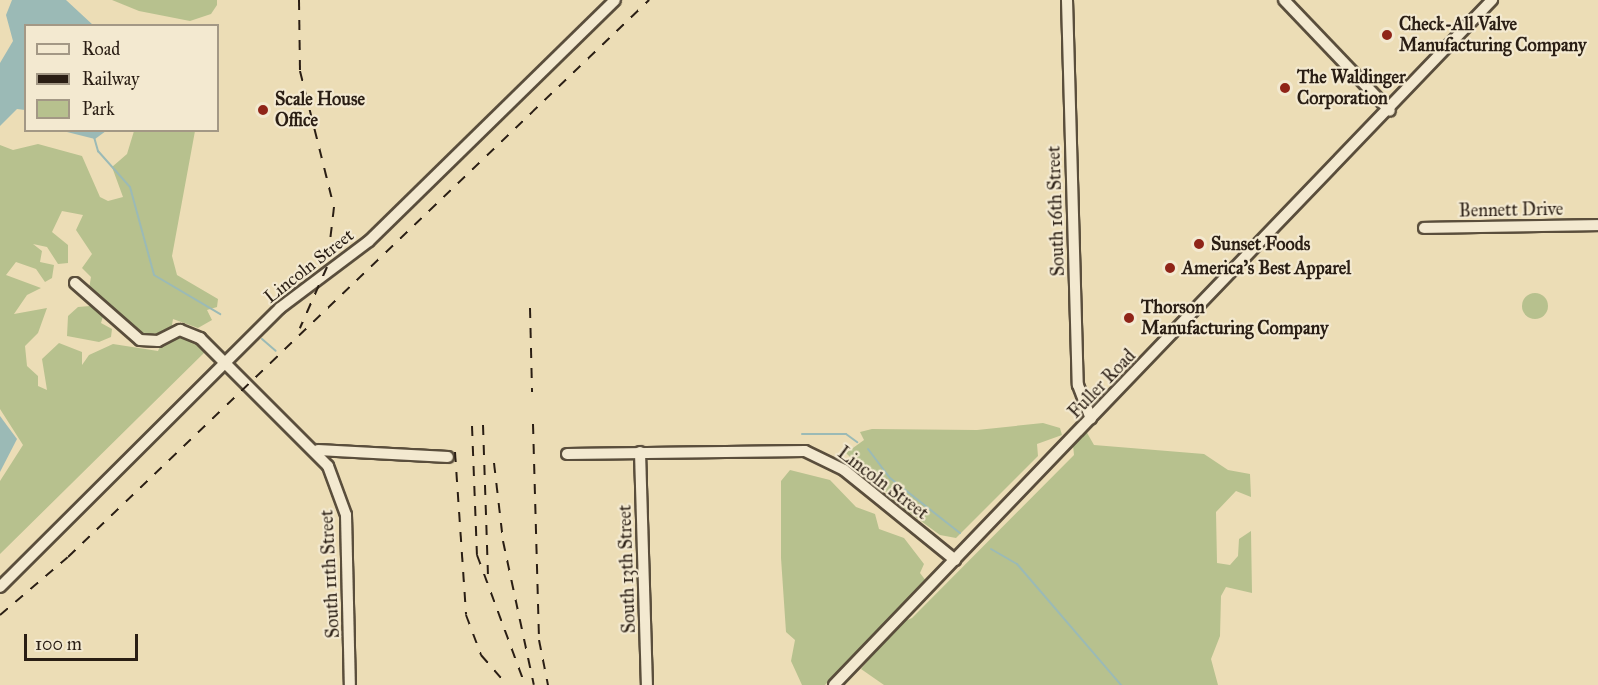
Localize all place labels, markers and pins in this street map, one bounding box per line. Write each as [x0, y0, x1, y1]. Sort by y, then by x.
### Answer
place label: Check-All Valve Manufacturing Company [1399, 14, 1586, 57]
marker: Check-All Valve Manufacturing Company [1380, 28, 1394, 42]
place label: The Waldinger Corporation [1297, 67, 1406, 110]
marker: The Waldinger Corporation [1278, 81, 1292, 95]
place label: Scale House Office [275, 89, 365, 132]
marker: Scale House Office [256, 103, 270, 117]
place label: Sunset Foods [1211, 233, 1310, 255]
marker: Sunset Foods [1192, 237, 1206, 251]
place label: America's Best Apparel [1182, 257, 1351, 279]
marker: America's Best Apparel [1163, 261, 1177, 275]
place label: Thorson Manufacturing Company [1141, 297, 1328, 340]
marker: Thorson Manufacturing Company [1122, 311, 1136, 325]

